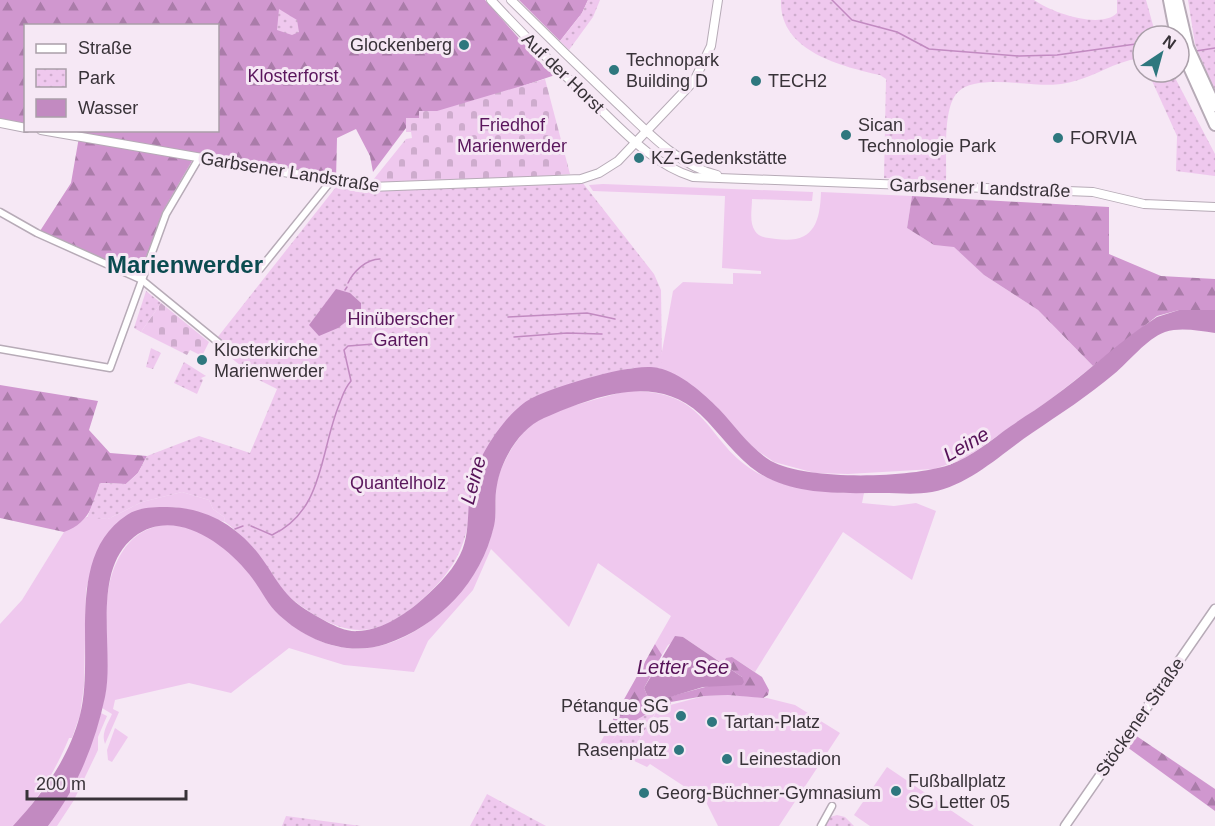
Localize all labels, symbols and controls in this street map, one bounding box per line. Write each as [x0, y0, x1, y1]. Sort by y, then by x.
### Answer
legend [24, 24, 219, 132]
north arrow [1131, 24, 1191, 84]
street label: Auf der Horst [518, 29, 608, 117]
text: N [1160, 32, 1179, 53]
place label: Glockenberg [350, 35, 452, 55]
text: Straße [78, 38, 132, 58]
marker: Glockenberg [457, 38, 471, 52]
place label: Technopark Building D [626, 50, 720, 91]
marker: Technopark Building D [607, 63, 621, 77]
park label: Klosterforst [247, 66, 339, 86]
text: Park [78, 68, 116, 88]
place label: TECH2 [768, 71, 827, 91]
marker: TECH2 [749, 74, 763, 88]
text: Wasser [78, 98, 138, 118]
park label: Friedhof Marienwerder [457, 115, 567, 156]
place label: Sican Technologie Park [858, 115, 997, 156]
marker: Sican Technologie Park [839, 128, 853, 142]
place label: FORVIA [1070, 128, 1137, 148]
marker: FORVIA [1051, 131, 1065, 145]
street label: Garbsener Landstraße [199, 148, 381, 196]
place label: KZ-Gedenkstätte [651, 148, 787, 168]
marker: KZ-Gedenkstätte [632, 151, 646, 165]
street label: Garbsener Landstraße [889, 175, 1071, 201]
district label: Marienwerder [107, 251, 263, 278]
park label: Hinüberscher Garten [347, 309, 455, 350]
place label: Klosterkirche Marienwerder [214, 340, 324, 381]
marker: Klosterkirche Marienwerder [195, 353, 209, 367]
water label: Leine [939, 422, 993, 466]
water label: Leine [456, 454, 490, 506]
park label: Quantelholz [350, 473, 446, 493]
street label: Stöckener Straße [1092, 654, 1188, 780]
water label: Letter See [637, 656, 729, 678]
place label: Pétanque SG Letter 05 [561, 696, 669, 737]
marker: Pétanque SG Letter 05 [674, 709, 688, 723]
place label: Tartan-Platz [724, 712, 820, 732]
marker: Tartan-Platz [705, 715, 719, 729]
place label: Rasenplatz [577, 740, 667, 760]
marker: Rasenplatz [672, 743, 686, 757]
place label: Leinestadion [739, 749, 841, 769]
marker: Leinestadion [720, 752, 734, 766]
scale bar [27, 763, 186, 801]
place label: Fußballplatz SG Letter 05 [908, 771, 1010, 812]
text: 200 m [36, 774, 86, 794]
place label: Georg-Büchner-Gymnasium [656, 783, 881, 803]
marker: Fußballplatz SG Letter 05 [889, 784, 903, 798]
marker: Georg-Büchner-Gymnasium [637, 786, 651, 800]

